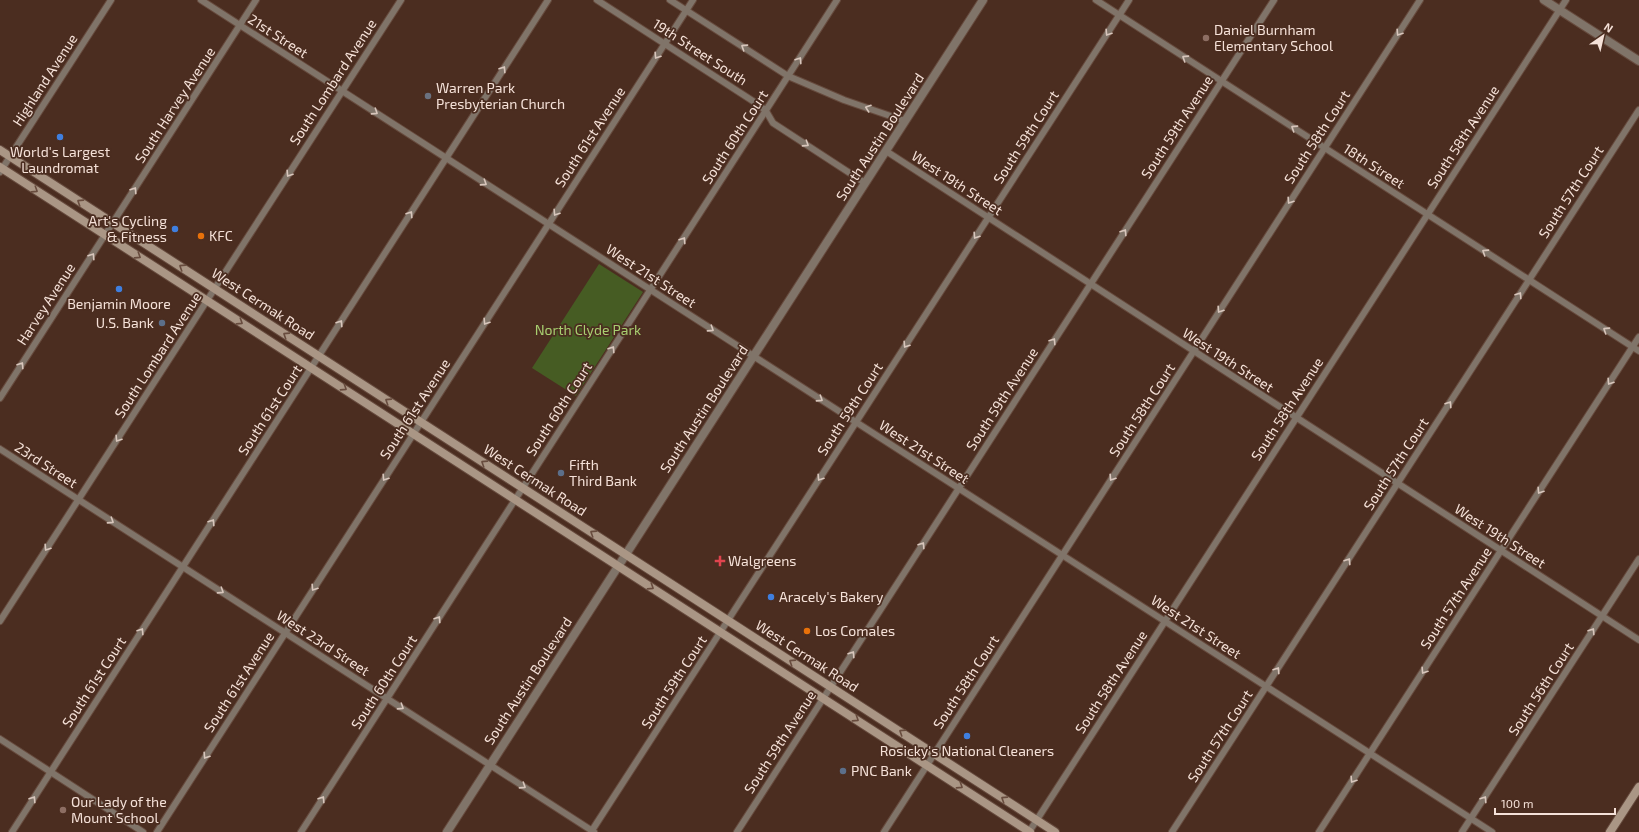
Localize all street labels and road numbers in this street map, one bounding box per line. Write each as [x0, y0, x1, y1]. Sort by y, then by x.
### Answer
street label: 21st Street [245, 10, 311, 61]
street label: 19th Street South [650, 15, 751, 89]
street label: South Lombard Avenue [286, 16, 380, 148]
street label: Highland Avenue [8, 30, 81, 129]
street label: South Harvey Avenue [131, 44, 218, 166]
street label: South Austin Boulevard [832, 70, 927, 204]
street label: South 59th Avenue [1137, 72, 1216, 181]
street label: South 58th Avenue [1423, 82, 1502, 191]
street label: South 61st Avenue [551, 83, 628, 190]
street label: South 60th Court [698, 87, 771, 187]
street label: South 59th Court [989, 87, 1062, 186]
street label: South 58th Court [1280, 87, 1353, 187]
street label: 18th Street [1340, 140, 1408, 192]
street label: South 57th Court [1534, 142, 1607, 241]
street label: West 19th Street [909, 147, 1006, 218]
street label: West 21st Street [603, 240, 700, 311]
street label: Harvey Avenue [13, 260, 78, 348]
street label: West Cermak Road [209, 264, 318, 343]
street label: South Lombard Avenue [111, 289, 205, 421]
street label: West 19th Street [1180, 324, 1277, 395]
street label: South Austin Boulevard [656, 342, 751, 476]
street label: South 59th Avenue [962, 344, 1041, 453]
street label: South 58th Avenue [1247, 354, 1326, 463]
street label: South 61st Avenue [376, 355, 453, 462]
street label: South 60th Court [522, 359, 595, 459]
street label: South 59th Court [813, 359, 886, 458]
street label: South 58th Court [1105, 360, 1178, 460]
street label: South 61st Court [234, 361, 305, 458]
street label: South 57th Court [1359, 414, 1432, 513]
street label: West 21st Street [876, 416, 973, 487]
street label: 23rd Street [12, 438, 81, 491]
street label: West Cermak Road [481, 440, 590, 519]
street label: West 19th Street [1452, 500, 1549, 571]
street label: South 57th Avenue [1416, 544, 1495, 652]
street label: West 21st Street [1148, 591, 1245, 662]
street label: West 23rd Street [274, 606, 373, 679]
street label: South Austin Boulevard [480, 614, 575, 748]
street label: West Cermak Road [753, 616, 862, 695]
street label: South 58th Avenue [1071, 627, 1150, 736]
street label: South 61st Avenue [200, 628, 277, 735]
street label: South 60th Court [347, 632, 420, 732]
street label: South 59th Court [637, 632, 710, 731]
street label: South 58th Court [929, 632, 1002, 732]
street label: South 61st Court [58, 633, 129, 730]
street label: South 56th Court [1504, 639, 1577, 738]
street label: South 57th Court [1183, 686, 1256, 785]
street label: South 59th Avenue [740, 687, 819, 796]

